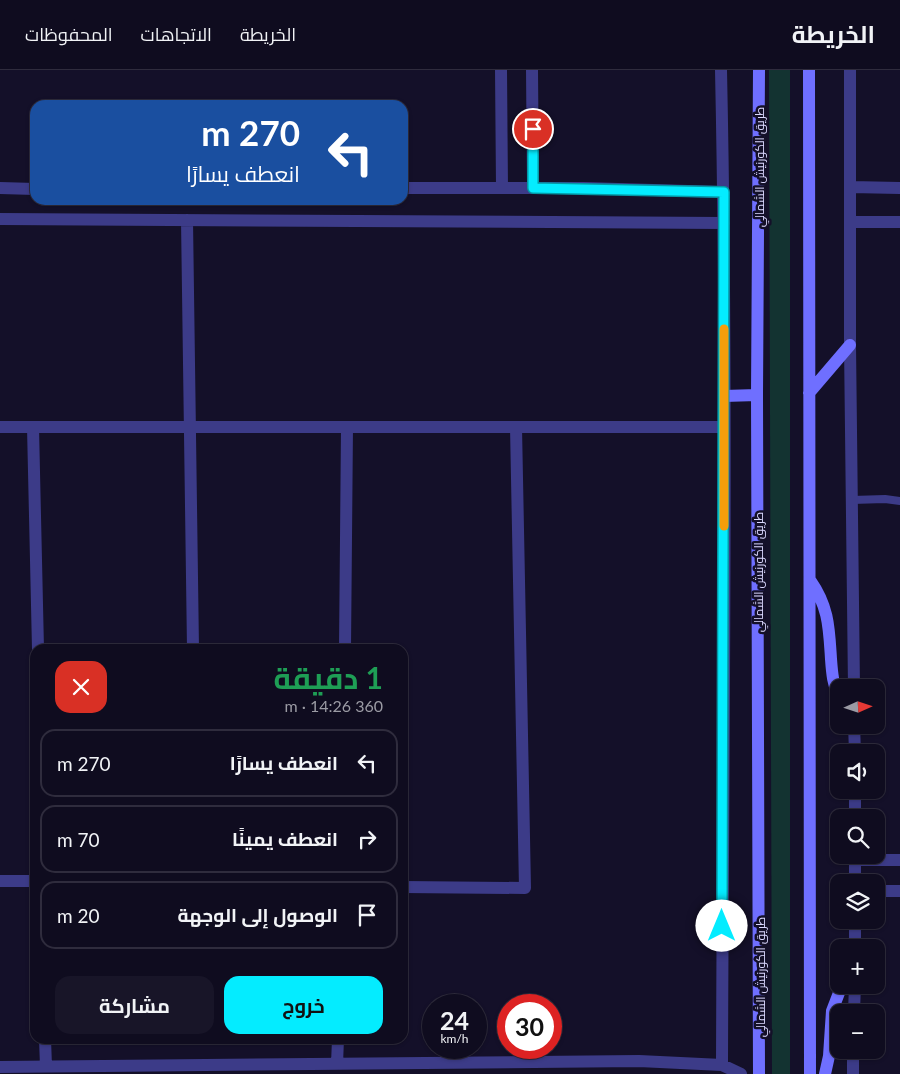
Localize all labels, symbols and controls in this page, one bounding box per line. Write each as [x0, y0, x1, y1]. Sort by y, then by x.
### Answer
text: الخريطة [792, 19, 875, 48]
text: المحفوظات [25, 23, 113, 45]
text: الاتجاهات [141, 23, 212, 45]
text: الخريطة [240, 23, 296, 45]
street label: طريق الكورنيش الشمالي [752, 107, 770, 227]
pin [512, 108, 554, 150]
text: 270 m [201, 111, 300, 153]
icon: arrive [519, 115, 547, 143]
icon: left [318, 120, 383, 185]
text: انعطف يسارًا [186, 160, 300, 187]
street label: طريق الكورنيش الشمالي [751, 512, 769, 632]
text: 1 دقيقة [273, 659, 383, 695]
button: close [55, 661, 107, 713]
north arrow [830, 679, 885, 734]
map controls [830, 679, 885, 1059]
text: 360 m · 14:26 [284, 696, 383, 715]
button: sound [830, 744, 885, 799]
icon: left [353, 749, 381, 777]
text: انعطف يسارًا [230, 751, 338, 774]
text: 270 m [57, 752, 111, 775]
button: search [830, 809, 885, 864]
icon: right [353, 825, 381, 853]
text: انعطف يمينًا [232, 827, 338, 850]
text: 70 m [57, 828, 100, 851]
button: layers [830, 874, 885, 929]
position arrow [695, 899, 747, 951]
icon: arrive [353, 901, 381, 929]
text: الوصول إلى الوجهة [177, 903, 338, 926]
text: 20 m [57, 904, 100, 927]
street label: طريق الكورنيش الشمالي [753, 917, 771, 1037]
button: + [830, 939, 885, 994]
button: مشاركة [55, 976, 214, 1034]
button: خروج [224, 976, 383, 1034]
speed limit sign: 30 [497, 994, 562, 1059]
button: − [830, 1004, 885, 1059]
text: 24 [440, 1005, 469, 1035]
text: km/h [440, 1031, 469, 1046]

